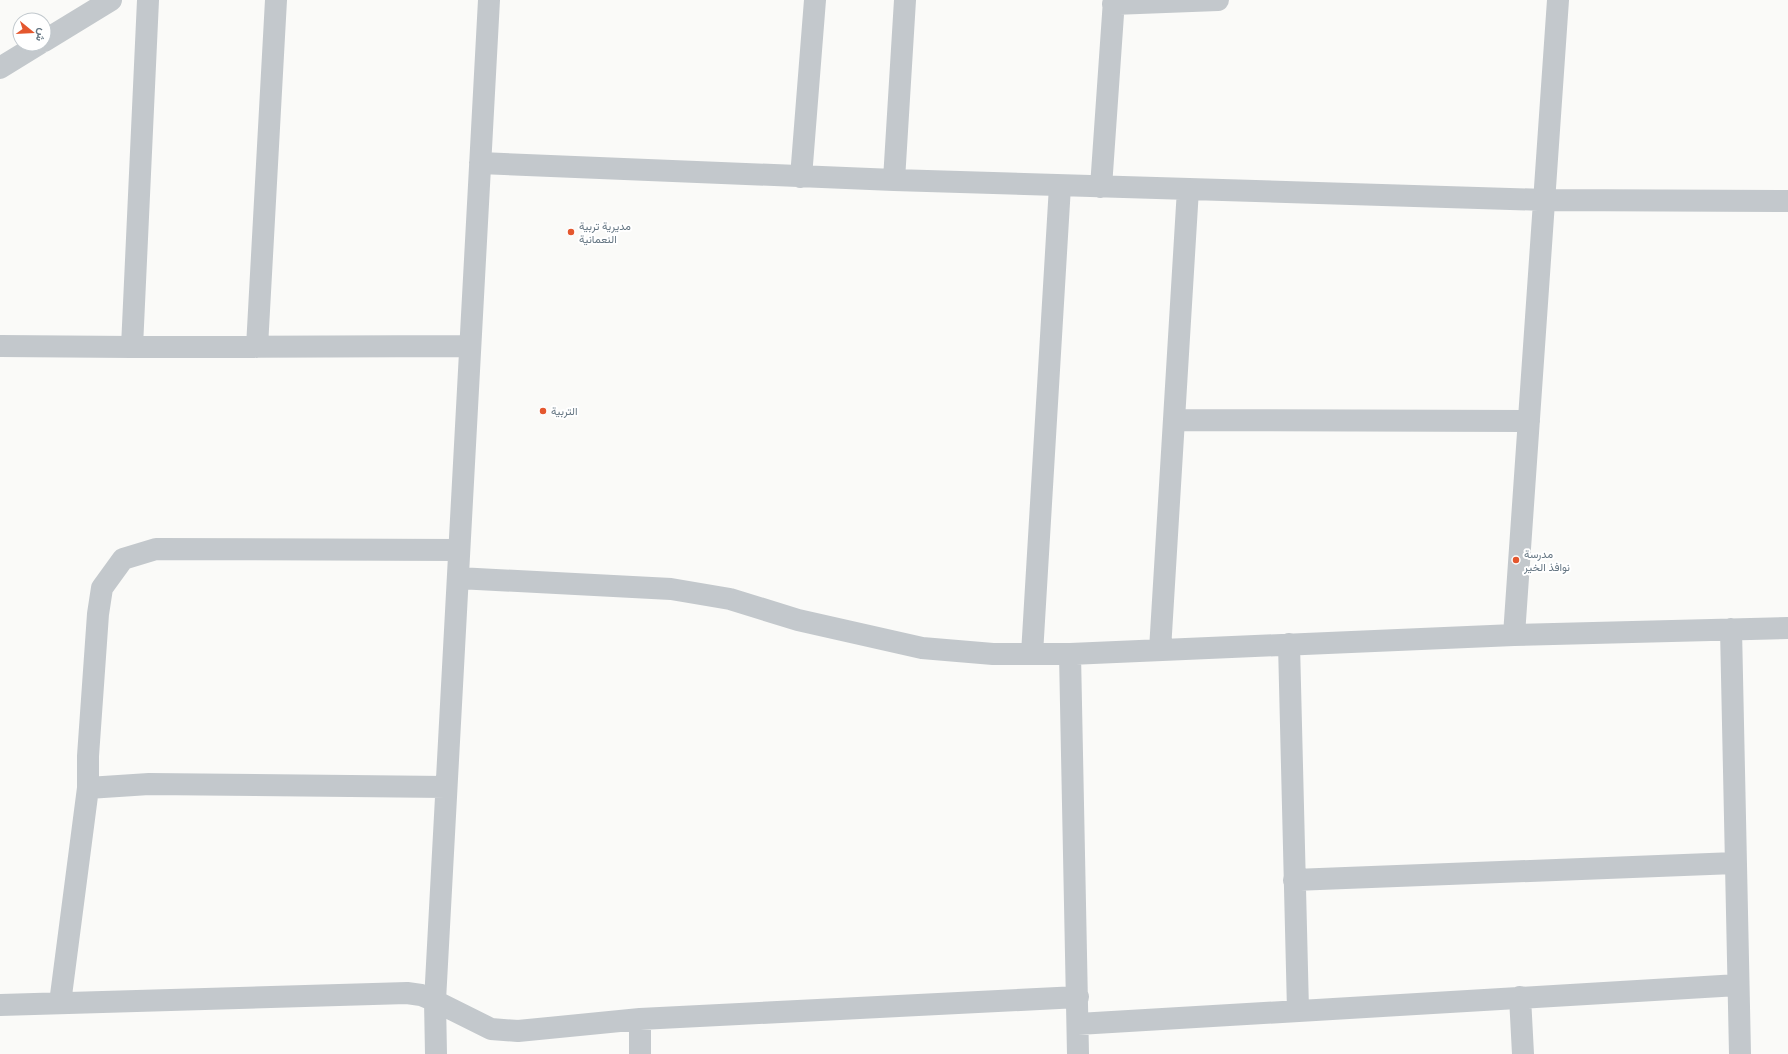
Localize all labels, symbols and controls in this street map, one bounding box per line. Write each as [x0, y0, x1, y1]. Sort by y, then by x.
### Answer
north arrow [12, 12, 52, 52]
text: ش [33, 27, 49, 43]
place label: مديرية تربية النعمانية [579, 220, 631, 246]
marker: مديرية تربية النعمانية [566, 227, 576, 237]
place label: التربية [551, 405, 578, 418]
marker: التربية [538, 406, 548, 416]
place label: مدرسة نوافذ الخير [1523, 548, 1570, 574]
marker: مدرسة نوافذ الخير [1511, 555, 1521, 565]

